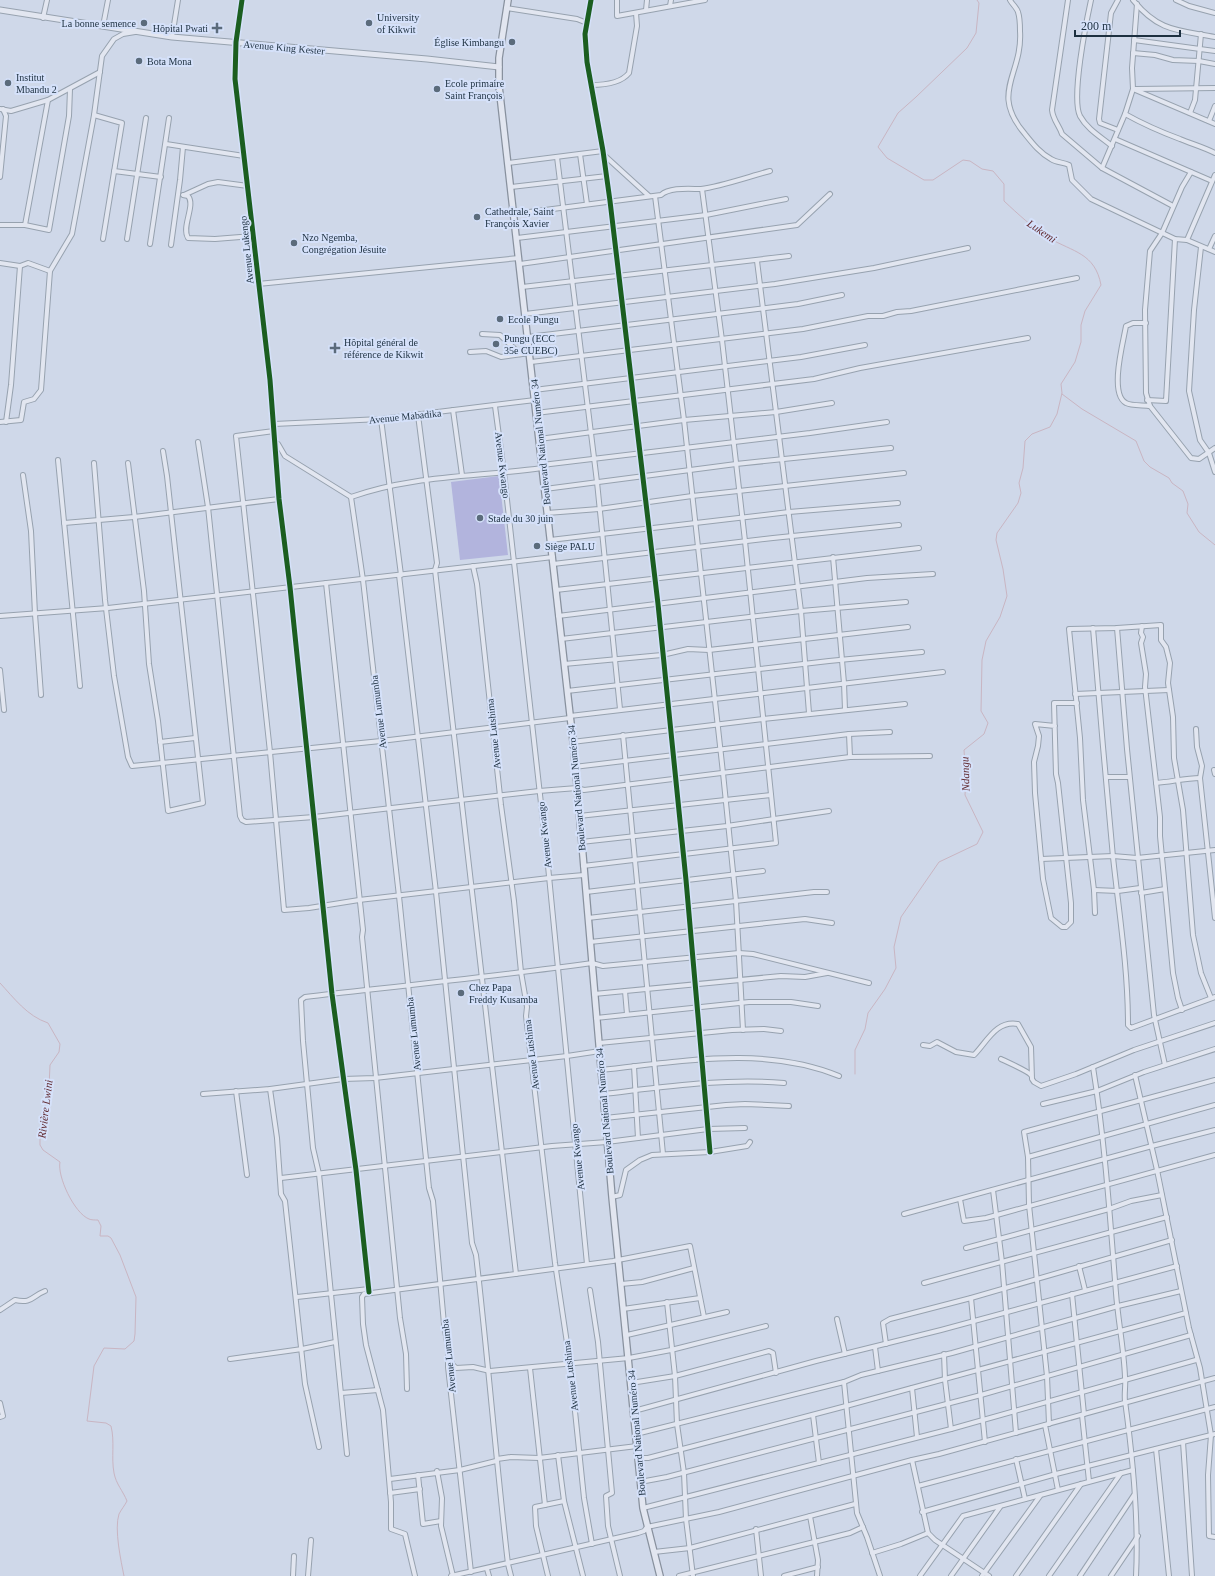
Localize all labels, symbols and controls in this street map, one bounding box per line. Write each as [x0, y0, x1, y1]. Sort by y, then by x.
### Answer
place label: University of Kikwit [377, 12, 419, 35]
scale bar [1075, 12, 1180, 38]
place label: La bonne semence [62, 18, 137, 29]
marker: La bonne semence [139, 18, 149, 28]
marker: University of Kikwit [364, 18, 374, 28]
text: 200 m [1081, 19, 1112, 33]
marker: Hôpital Pwati [211, 22, 223, 34]
place label: Hôpital Pwati [153, 23, 208, 34]
place label: Église Kimbangu [434, 37, 504, 48]
marker: Église Kimbangu [507, 37, 517, 47]
street label: Avenue King Kester [243, 38, 326, 57]
marker: Bota Mona [134, 56, 144, 66]
place label: Bota Mona [147, 56, 192, 67]
place label: Institut Mbandu 2 [16, 72, 57, 95]
marker: Institut Mbandu 2 [3, 78, 13, 88]
place label: Ecole primaire Saint François [445, 78, 505, 101]
marker: Ecole primaire Saint François [432, 84, 442, 94]
place label: Cathedrale, Saint François Xavier [485, 206, 554, 229]
marker: Cathedrale, Saint François Xavier [472, 212, 482, 222]
street label: Avenue Lukengo [237, 215, 256, 285]
water label: Lukemi [1024, 216, 1059, 245]
place label: Nzo Ngemba, Congrégation Jésuite [302, 232, 387, 255]
marker: Nzo Ngemba, Congrégation Jésuite [289, 238, 299, 248]
marker: Ecole Pungu [495, 314, 505, 324]
place label: Ecole Pungu [508, 314, 559, 325]
place label: Pungu (ECC 35e CUEBC) [504, 333, 558, 357]
place label: Hôpital général de référence de Kikwit [344, 337, 424, 360]
marker: Pungu (ECC 35e CUEBC) [491, 339, 501, 349]
marker: Hôpital général de référence de Kikwit [329, 342, 341, 354]
street label: Boulevard National Numéro 34 [528, 379, 553, 505]
street label: Avenue Mabadika [368, 407, 442, 426]
street label: Avenue Kwango [493, 431, 512, 499]
marker: Stade du 30 juin [475, 513, 485, 523]
place label: Stade du 30 juin [488, 513, 553, 524]
marker: Siège PALU [532, 541, 542, 551]
place label: Siège PALU [545, 541, 596, 552]
street label: Avenue Lumumba [368, 674, 388, 749]
street label: Avenue Lutshima [484, 698, 503, 770]
street label: Boulevard National Numéro 34 [566, 725, 587, 851]
water label: Ndangu [958, 756, 972, 793]
street label: Avenue Kwango [536, 801, 553, 869]
place label: Chez Papa Freddy Kusamba [469, 982, 538, 1005]
marker: Chez Papa Freddy Kusamba [456, 988, 466, 998]
street label: Avenue Lumumba [404, 996, 423, 1071]
street label: Avenue Lutshima [522, 1019, 541, 1091]
street label: Boulevard National Numéro 34 [594, 1048, 615, 1174]
water label: Rivière Lwini [35, 1079, 55, 1140]
street label: Avenue Kwango [569, 1123, 586, 1191]
street label: Avenue Lumumba [439, 1318, 458, 1393]
street label: Avenue Lutshima [561, 1340, 580, 1412]
street label: Boulevard National Numéro 34 [626, 1370, 647, 1496]

